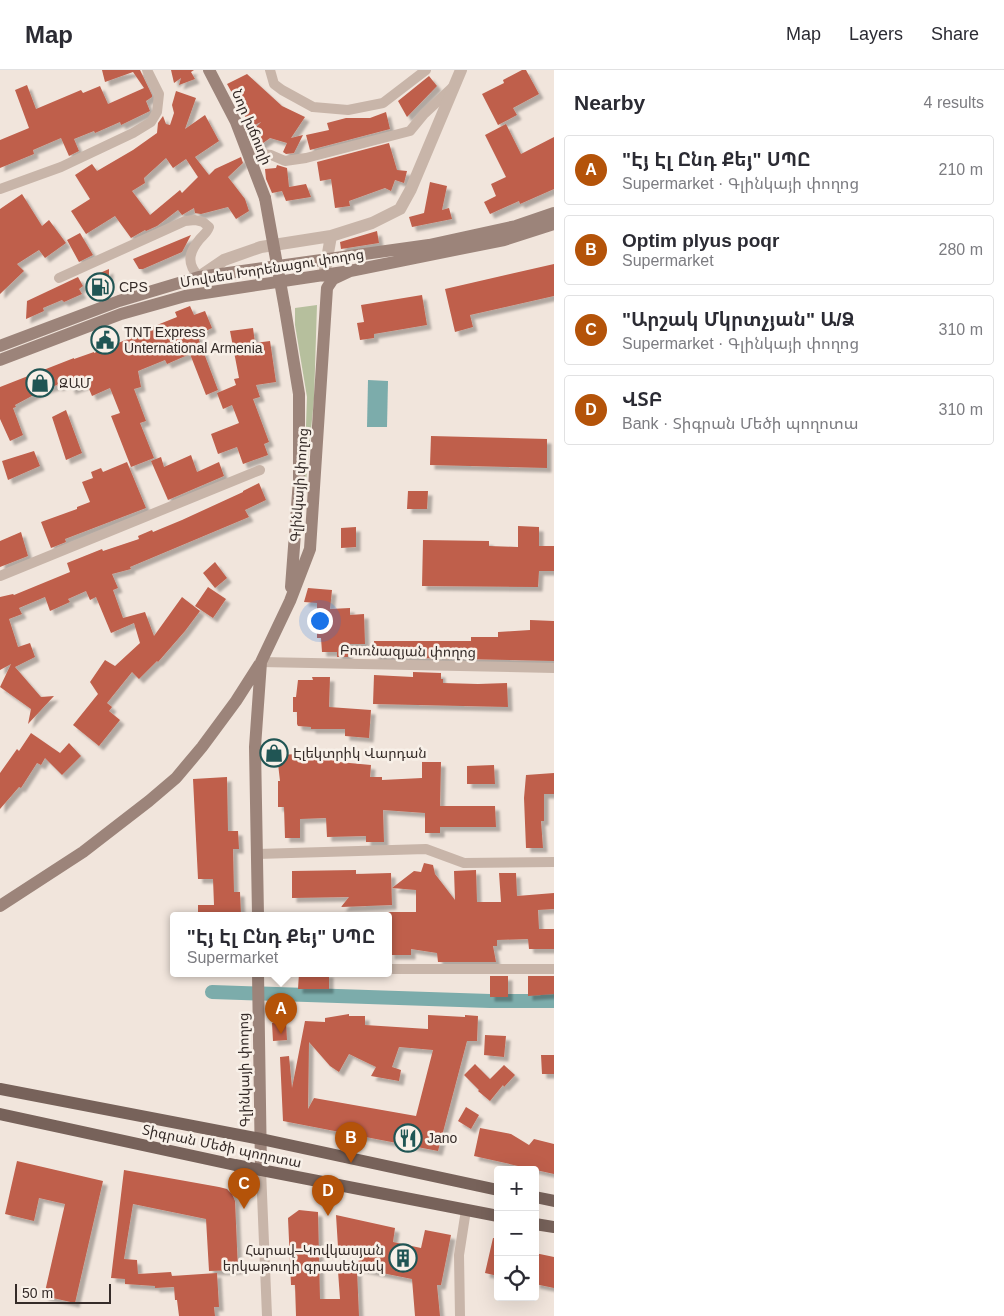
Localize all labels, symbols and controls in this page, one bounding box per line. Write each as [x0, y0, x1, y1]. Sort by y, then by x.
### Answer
text: Map [25, 21, 73, 48]
text: Map [786, 24, 821, 44]
text: Layers [849, 24, 903, 44]
text: Share [931, 24, 979, 44]
street label: Նոր խճուղի [229, 87, 275, 167]
text: Nearby [574, 91, 645, 114]
text: 4 results [924, 94, 984, 111]
text: "Էյ Էլ Ընդ Քեյ" ՍՊԸ [622, 149, 811, 170]
text: A [585, 161, 597, 178]
text: 210 m [939, 161, 983, 178]
text: Supermarket · Գլինկայի փողոց [622, 175, 859, 192]
text: Optim plyus poqr [622, 230, 779, 251]
text: B [585, 241, 597, 258]
text: 280 m [939, 241, 983, 258]
street label: Մովսես Խորենացու փողոց [179, 246, 365, 290]
text: Supermarket [622, 252, 714, 269]
fuel station icon: CPS [85, 272, 115, 302]
place label: CPS [119, 279, 148, 295]
text: "Արշակ Մկրտչյան" Ա/Ձ [622, 309, 854, 330]
text: C [585, 321, 597, 338]
text: 310 m [939, 321, 983, 338]
place label: TNT Express Unternational Armenia [124, 324, 263, 356]
public building icon: TNT Express Unternational Armenia [90, 325, 120, 355]
text: Supermarket · Գլինկայի փողոց [622, 335, 859, 352]
shop icon: ԶԱՄ [25, 368, 55, 398]
place label: ԶԱՄ [59, 375, 91, 391]
text: ՎՏԲ [622, 389, 662, 410]
text: D [585, 401, 597, 418]
text: 310 m [939, 401, 983, 418]
text: Bank · Տիգրան Մեծի պողոտա [622, 415, 858, 432]
street label: Գլինկայի փողոց [287, 427, 311, 543]
your location [307, 608, 333, 634]
street label: Բուռնազյան փողոց [340, 642, 476, 660]
shop icon: Էլեկտրիկ Վարդան [259, 738, 289, 768]
place label: Էլեկտրիկ Վարդան [293, 745, 427, 761]
popup [170, 912, 392, 977]
text: "Էյ Էլ Ընդ Քեյ" ՍՊԸ [187, 926, 375, 947]
text: Supermarket [187, 949, 278, 966]
pin: A [265, 993, 297, 1034]
street label: Գլինկայի փողոց [235, 1012, 253, 1128]
street label: Տիգրան Մեծի պողոտա [141, 1121, 303, 1171]
pin: B [335, 1122, 367, 1163]
restaurant icon: Jano [393, 1123, 423, 1153]
place label: Jano [427, 1130, 458, 1146]
map controls [494, 1166, 539, 1301]
button: + [494, 1166, 539, 1211]
pin: C [228, 1168, 260, 1209]
pin: D [312, 1175, 344, 1216]
button: − [494, 1211, 539, 1256]
place label: Հարավ–Կովկասյան երկաթուղի գրասենյակ [223, 1242, 384, 1274]
building icon: Հարավ–Կովկասյան երկաթուղի գրասենյակ [388, 1243, 418, 1273]
button: locate [494, 1256, 539, 1301]
scale bar [15, 1281, 111, 1304]
text: 50 m [22, 1285, 53, 1301]

